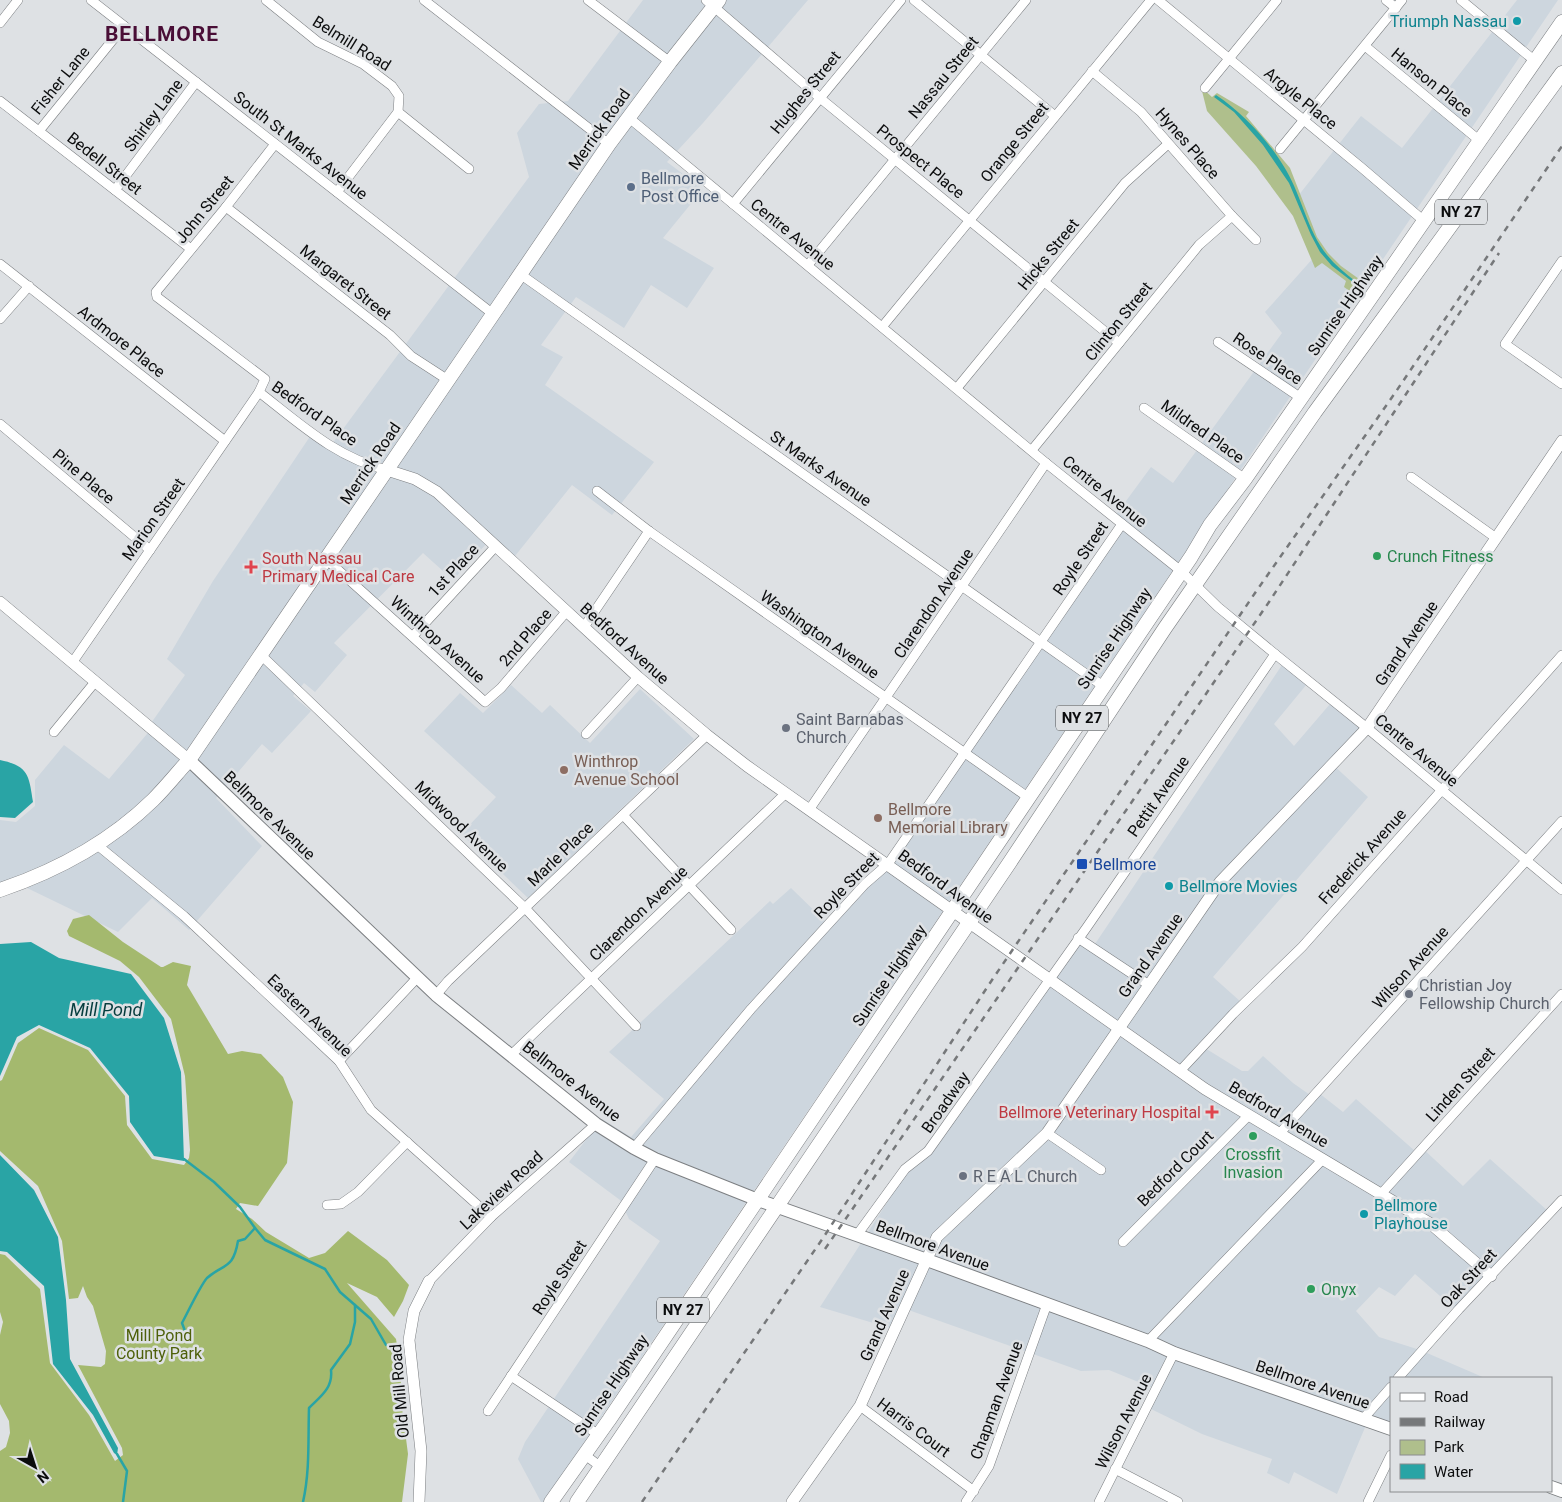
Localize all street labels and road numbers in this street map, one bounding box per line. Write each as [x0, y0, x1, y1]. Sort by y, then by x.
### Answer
street label: Belmill Road [309, 12, 394, 75]
street label: Nassau Street [904, 32, 982, 122]
street label: Fisher Lane [27, 42, 94, 118]
street label: Hanson Place [1387, 44, 1476, 121]
street label: Hughes Street [766, 47, 845, 138]
street label: Argyle Place [1260, 63, 1341, 134]
street label: Shirley Lane [120, 75, 187, 155]
street label: Merrick Road [565, 85, 634, 173]
street label: South St Marks Avenue [230, 87, 372, 204]
street label: Orange Street [976, 99, 1052, 186]
street label: Hynes Place [1152, 104, 1224, 183]
street label: Prospect Place [873, 120, 968, 203]
street label: Bedell Street [63, 128, 146, 199]
street label: John Street [171, 172, 238, 247]
street label: Centre Avenue [747, 195, 839, 274]
road number: NY 27 [1435, 200, 1487, 224]
street label: Hicks Street [1014, 215, 1083, 294]
street label: Margaret Street [296, 241, 395, 324]
street label: Sunrise Highway [1304, 251, 1387, 359]
street label: Clinton Street [1081, 278, 1156, 365]
street label: Ardmore Place [74, 302, 169, 381]
street label: Rose Place [1230, 328, 1306, 388]
street label: Bedford Place [268, 377, 361, 450]
street label: Mildred Place [1158, 396, 1248, 467]
street label: Merrick Road [336, 419, 405, 508]
street label: St Marks Avenue [766, 426, 875, 510]
street label: Pine Place [49, 445, 118, 508]
street label: Centre Avenue [1059, 452, 1151, 531]
street label: Marion Street [118, 474, 189, 564]
street label: Royle Street [1049, 518, 1112, 599]
street label: 1st Place [424, 540, 483, 601]
street label: Clarendon Avenue [890, 545, 977, 662]
street label: Sunrise Highway [1073, 584, 1156, 693]
street label: Washington Avenue [757, 586, 883, 683]
street label: Winthrop Avenue [386, 592, 489, 687]
street label: Grand Avenue [1371, 597, 1442, 690]
street label: Bedford Avenue [576, 599, 673, 688]
street label: 2nd Place [495, 605, 556, 670]
road number: NY 27 [1056, 706, 1108, 730]
street label: Centre Avenue [1371, 710, 1462, 791]
street label: Pettit Avenue [1124, 752, 1193, 840]
street label: Bellmore Avenue [220, 767, 319, 864]
street label: Midwood Avenue [411, 777, 512, 876]
street label: Frederick Avenue [1314, 805, 1410, 908]
street label: Marle Place [524, 818, 597, 890]
street label: Bedford Avenue [895, 846, 997, 927]
street label: Royle Street [810, 848, 883, 923]
street label: Clarendon Avenue [585, 862, 691, 965]
street label: Grand Avenue [1114, 909, 1187, 1001]
street label: Sunrise Highway [848, 921, 931, 1030]
street label: Wilson Avenue [1368, 922, 1452, 1013]
street label: Eastern Avenue [263, 970, 356, 1061]
street label: Bellmore Avenue [519, 1037, 625, 1126]
street label: Linden Street [1422, 1043, 1499, 1126]
street label: Broadway [917, 1068, 974, 1137]
street label: Bedford Avenue [1226, 1077, 1332, 1152]
street label: Bedford Court [1133, 1126, 1217, 1210]
street label: Lakeview Road [456, 1147, 547, 1234]
street label: Bellmore Avenue [873, 1216, 992, 1275]
street label: Royle Street [528, 1236, 591, 1318]
street label: Oak Street [1436, 1245, 1501, 1312]
street label: Grand Avenue [856, 1266, 913, 1364]
road number: NY 27 [657, 1298, 709, 1322]
street label: Sunrise Highway [570, 1331, 653, 1440]
street label: Chapman Avenue [966, 1338, 1027, 1462]
street label: Old Mill Road [386, 1343, 413, 1439]
street label: Bellmore Avenue [1253, 1356, 1372, 1413]
street label: Wilson Avenue [1091, 1370, 1156, 1472]
street label: Harris Court [873, 1394, 954, 1461]

